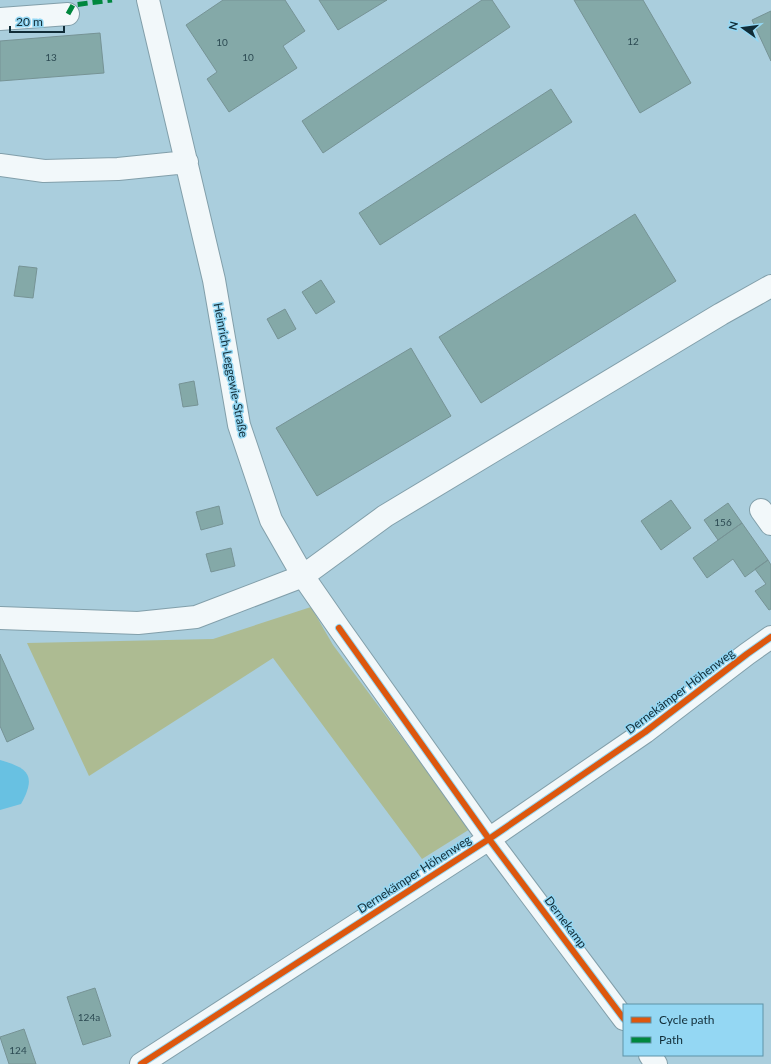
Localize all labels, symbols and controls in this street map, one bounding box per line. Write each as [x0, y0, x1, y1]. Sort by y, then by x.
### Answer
scale bar [10, 8, 64, 34]
north arrow [723, 8, 763, 48]
text: 20 m [16, 14, 43, 29]
text: N [725, 20, 740, 31]
house number: 12 [627, 35, 639, 47]
house number: 10 [216, 36, 228, 48]
house number: 13 [45, 51, 57, 63]
house number: 10 [242, 51, 254, 63]
street label: Heinrich-Leggewie-Straße [211, 301, 251, 439]
house number: 156 [714, 516, 732, 528]
street label: Dernekämper Höhenweg [623, 645, 737, 737]
street label: Dernekämper Höhenweg [354, 832, 474, 916]
street label: Dernekamp [542, 893, 591, 951]
legend [623, 1004, 763, 1056]
house number: 124a [78, 1011, 100, 1023]
text: Cycle path [659, 1012, 714, 1027]
text: Path [659, 1032, 683, 1047]
house number: 124 [9, 1044, 27, 1056]

